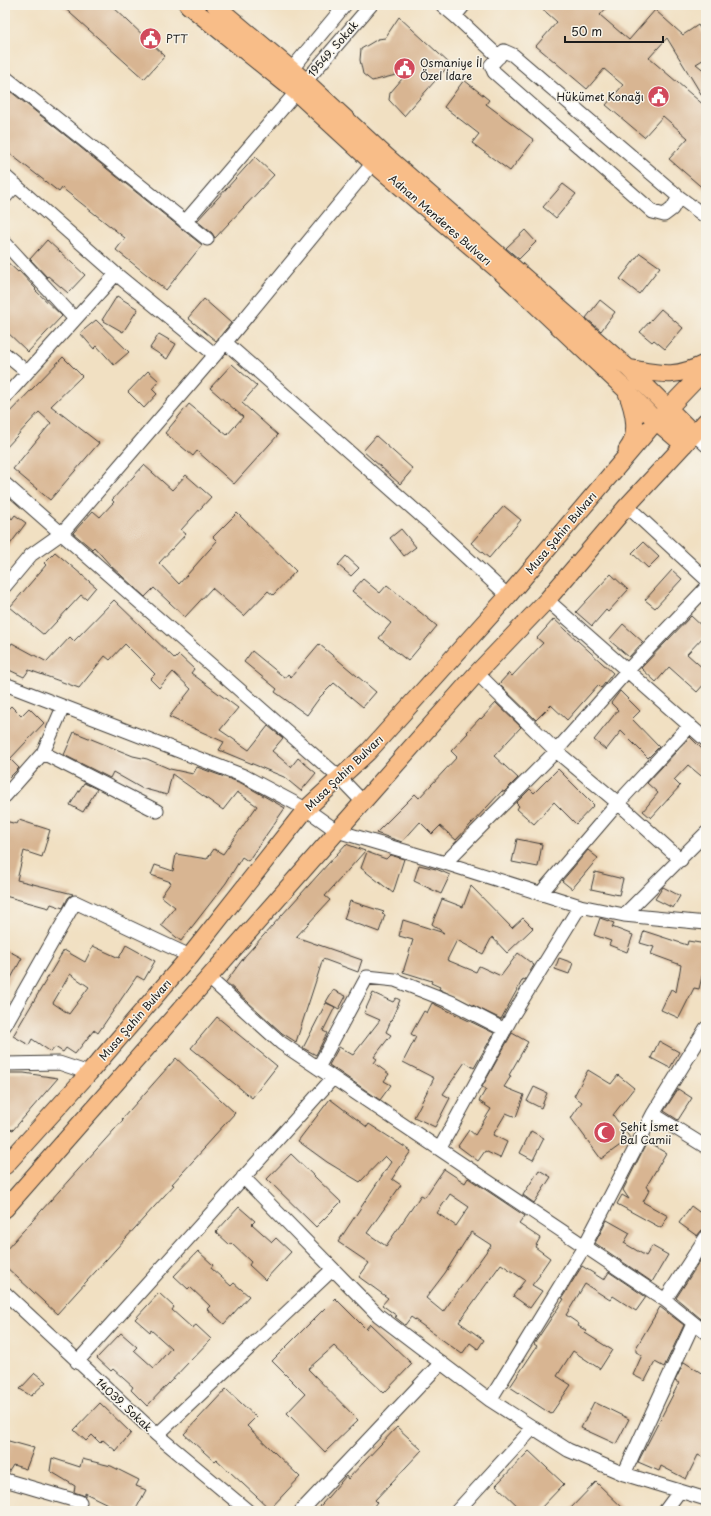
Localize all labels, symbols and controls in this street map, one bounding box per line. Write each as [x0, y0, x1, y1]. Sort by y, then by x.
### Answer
street label: 19549. Sokak [303, 16, 362, 81]
scale bar [565, 18, 663, 44]
text: 50 m [571, 22, 602, 40]
public building icon: PTT [138, 26, 164, 52]
place label: PTT [166, 30, 188, 47]
place label: Osmaniye İl Özel İdare [420, 54, 482, 84]
public building icon: Osmaniye İl Özel İdare [391, 56, 417, 82]
public building icon: Hükümet Konağı [646, 84, 672, 110]
place label: Hükümet Konağı [556, 88, 644, 105]
street label: Adnan Menderes Bulvarı [385, 170, 496, 269]
street label: Musa Şahin Bulvarı [521, 488, 600, 578]
street label: Musa Şahin Bulvarı [301, 731, 387, 815]
street label: Musa Şahin Bulvarı [94, 975, 175, 1064]
place label: Şehit İsmet Bal Camii [620, 1118, 679, 1148]
mosque icon: Şehit İsmet Bal Camii [591, 1120, 617, 1146]
street label: 14039. Sokak [92, 1374, 157, 1436]

